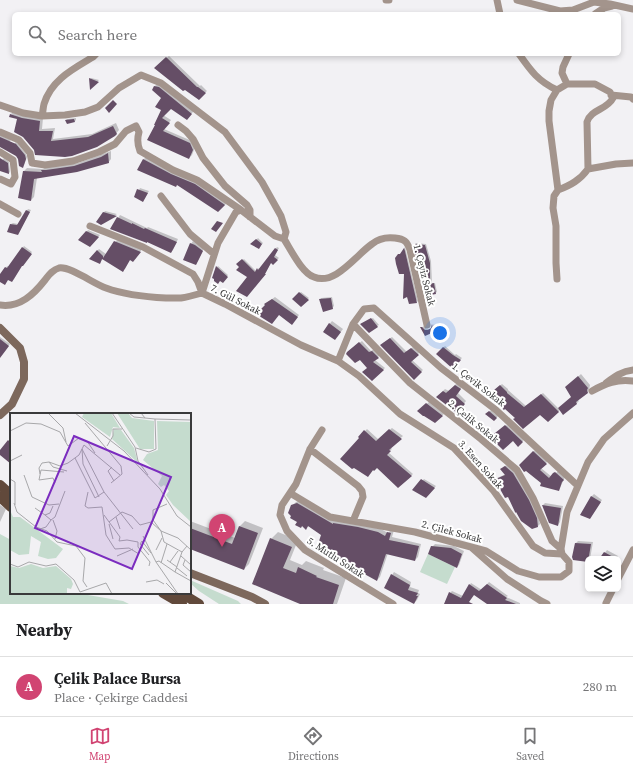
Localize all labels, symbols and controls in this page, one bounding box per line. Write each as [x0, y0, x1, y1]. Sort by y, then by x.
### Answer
search box [12, 12, 621, 56]
icon: search [26, 23, 48, 45]
text: Search here [58, 24, 137, 45]
street label: 1. Çeyiz Sokak [411, 243, 439, 308]
street label: 7. Gül Sokak [208, 281, 264, 318]
your location [430, 323, 450, 343]
street label: 1. Çevik Sokak [449, 360, 508, 410]
street label: 2. Çelik Sokak [446, 397, 502, 446]
inset map [10, 413, 191, 594]
street label: 3. Esen Sokak [455, 437, 506, 492]
pin: A [209, 514, 235, 547]
street label: 2. Çilek Sokak [420, 517, 484, 546]
street label: 5. Mutlu Sokak [305, 534, 367, 581]
map controls [585, 556, 621, 592]
button: layers [585, 556, 621, 592]
text: Nearby [16, 618, 72, 642]
text: Çelik Palace Bursa [54, 668, 181, 689]
text: A [25, 678, 33, 695]
text: 280 m [583, 678, 617, 695]
text: Place · Çekirge Caddesi [54, 689, 188, 706]
tab: Map [89, 725, 111, 764]
tab: Directions [288, 725, 339, 764]
tab: Saved [516, 725, 544, 764]

